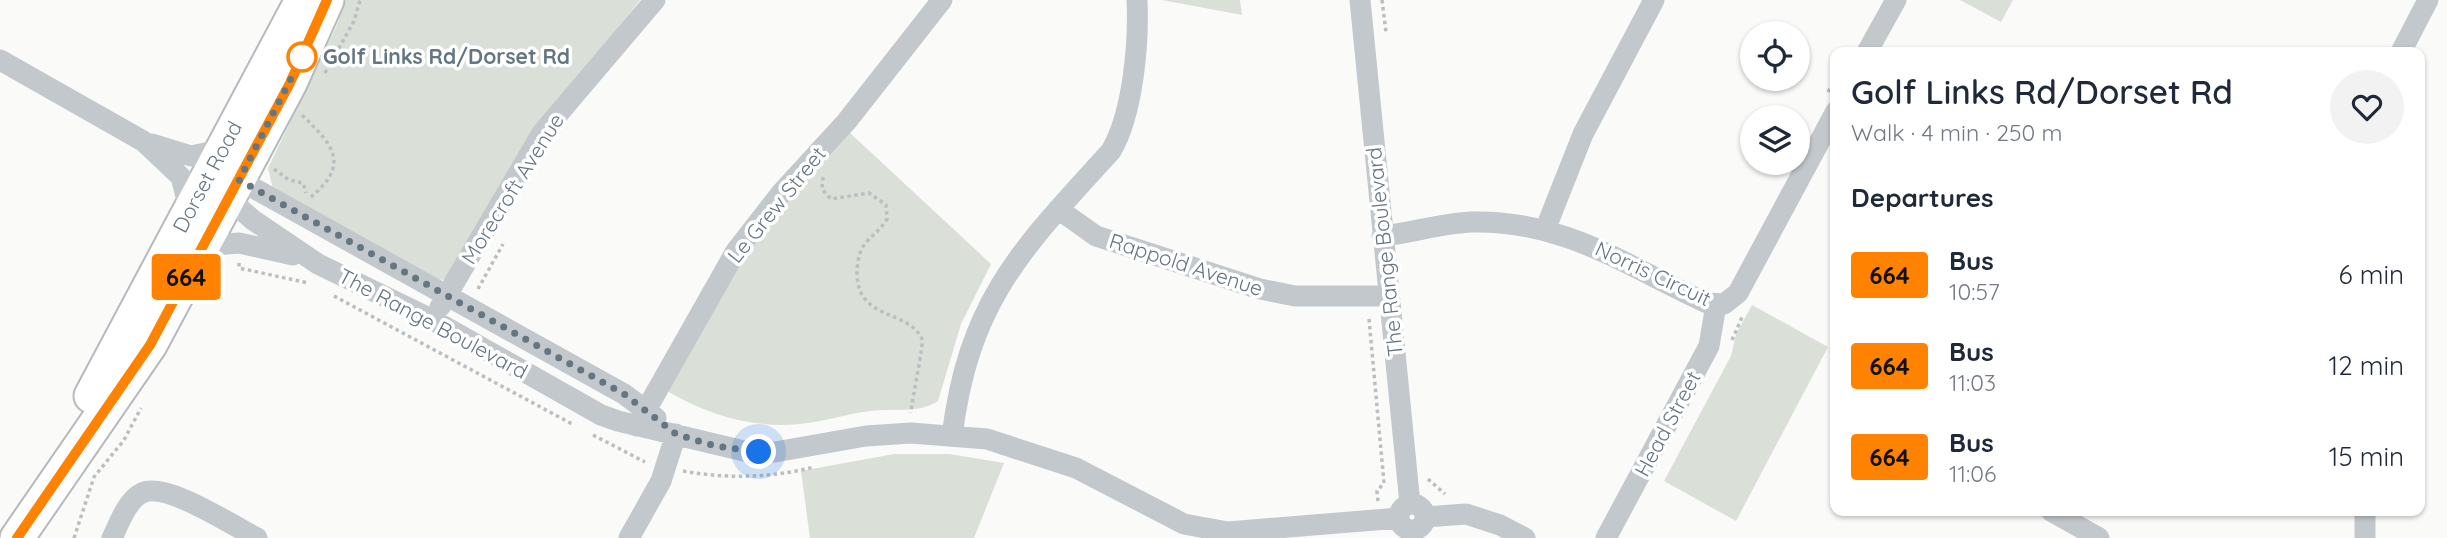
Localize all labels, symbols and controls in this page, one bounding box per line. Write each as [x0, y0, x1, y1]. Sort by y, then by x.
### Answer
map controls [1740, 21, 1810, 175]
button: locate [1740, 21, 1810, 91]
marker: Golf Links Rd/Dorset Rd [287, 42, 317, 72]
place label: Golf Links Rd/Dorset Rd [323, 43, 570, 69]
button: heart [2330, 70, 2404, 144]
text: Golf Links Rd/Dorset Rd [1851, 71, 2233, 112]
button: layers [1740, 105, 1810, 175]
street label: Morecroft Avenue [455, 108, 569, 269]
street label: Dorset Road [166, 116, 247, 237]
text: Walk · 4 min · 250 m [1851, 118, 2062, 147]
street label: Le Grew Street [722, 141, 831, 268]
street label: The Range Boulevard [1360, 146, 1408, 358]
text: Departures [1851, 181, 1994, 214]
street label: Rappold Avenue [1106, 227, 1266, 301]
street label: Norris Circuit [1592, 235, 1715, 311]
text: Bus [1949, 244, 1994, 277]
line badge: 664 [146, 254, 226, 300]
text: 6 min [2339, 258, 2404, 291]
text: 664 [1869, 260, 1910, 290]
text: 664 [166, 262, 206, 292]
street label: The Range Boulevard [335, 262, 532, 384]
text: 10:57 [1949, 277, 2000, 306]
text: Bus [1949, 335, 1994, 368]
text: 12 min [2329, 349, 2404, 382]
text: 664 [1869, 351, 1910, 381]
street label: Head Street [1628, 366, 1706, 481]
text: 11:03 [1949, 368, 1996, 397]
text: Bus [1949, 426, 1994, 459]
your location [741, 434, 776, 469]
text: 15 min [2329, 440, 2404, 473]
text: 664 [1869, 442, 1910, 472]
text: 11:06 [1949, 459, 1996, 488]

